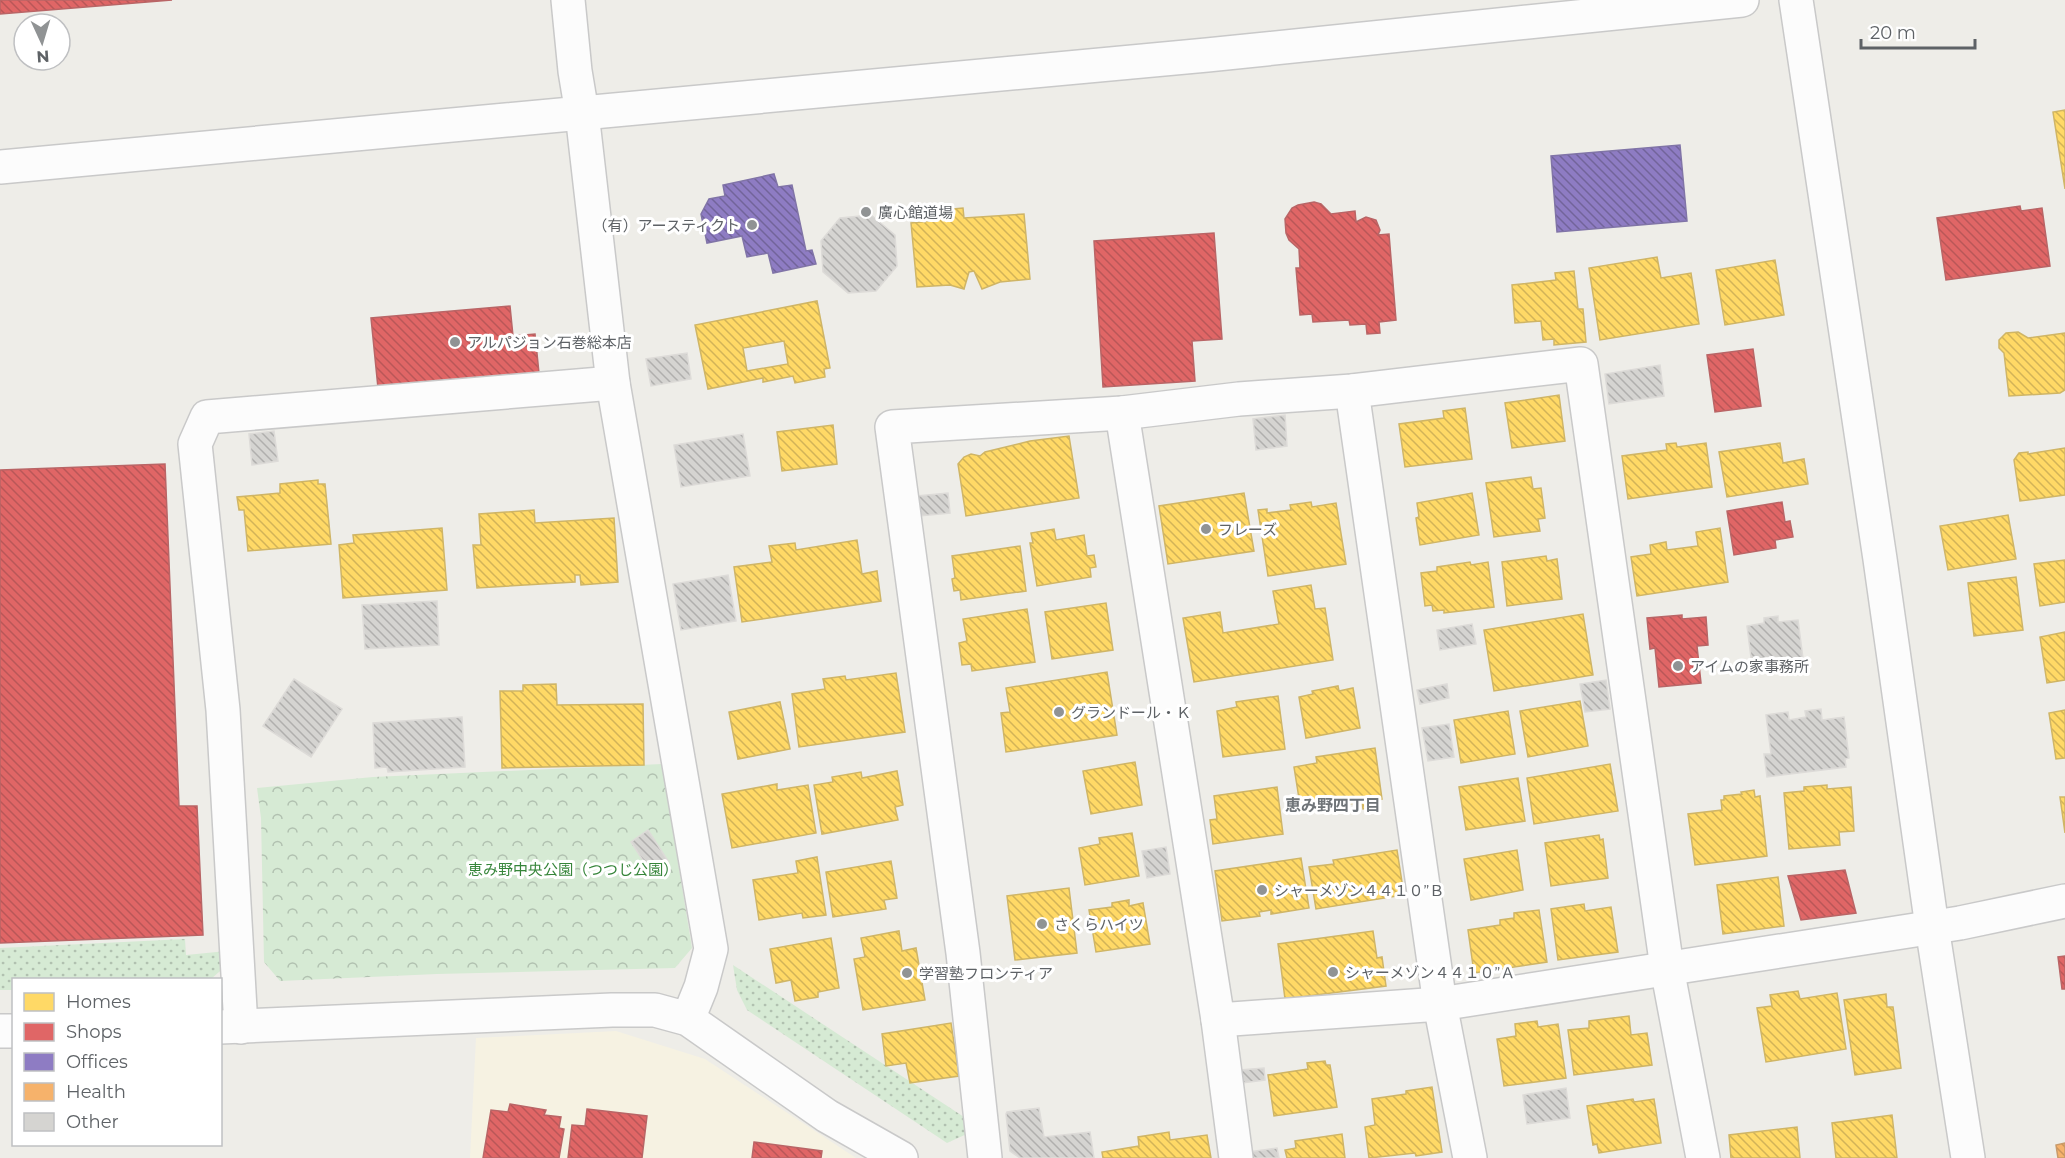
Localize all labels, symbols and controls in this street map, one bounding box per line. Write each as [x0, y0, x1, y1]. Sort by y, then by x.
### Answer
north arrow [12, 12, 72, 72]
scale bar [1861, 12, 1975, 50]
text: 20 m [1870, 22, 1916, 44]
text: N [36, 47, 50, 66]
place label: 廣心館道場 [878, 203, 953, 222]
marker: 廣心館道場 [859, 205, 873, 219]
place label: （有）アースティクト [593, 216, 740, 235]
marker: （有）アースティクト [745, 218, 759, 232]
place label: アルパジョン石巻総本店 [467, 333, 632, 352]
marker: アルパジョン石巻総本店 [448, 335, 462, 349]
place label: フレーズ [1218, 520, 1277, 539]
marker: フレーズ [1199, 522, 1213, 536]
place label: アイムの家事務所 [1690, 657, 1809, 676]
marker: アイムの家事務所 [1671, 659, 1685, 673]
place label: グランドール・Ｋ [1071, 703, 1191, 722]
marker: グランドール・Ｋ [1052, 705, 1066, 719]
district label: 恵み野四丁目 [1285, 796, 1381, 815]
park label: 恵み野中央公園（つつじ公園） [468, 860, 678, 879]
place label: シャーメゾン４４１０”Ｂ [1274, 881, 1444, 900]
marker: シャーメゾン４４１０”Ｂ [1255, 883, 1269, 897]
place label: さくらハイツ [1054, 915, 1144, 934]
marker: さくらハイツ [1035, 917, 1049, 931]
place label: シャーメゾン４４１０”Ａ [1345, 963, 1515, 982]
place label: 学習塾フロンティア [919, 964, 1053, 983]
marker: シャーメゾン４４１０”Ａ [1326, 965, 1340, 979]
marker: 学習塾フロンティア [900, 966, 914, 980]
legend [12, 978, 222, 1146]
text: Homes [66, 991, 131, 1013]
text: Shops [66, 1021, 122, 1043]
text: Offices [66, 1051, 128, 1073]
text: Health [66, 1081, 126, 1103]
text: Other [66, 1111, 119, 1133]

